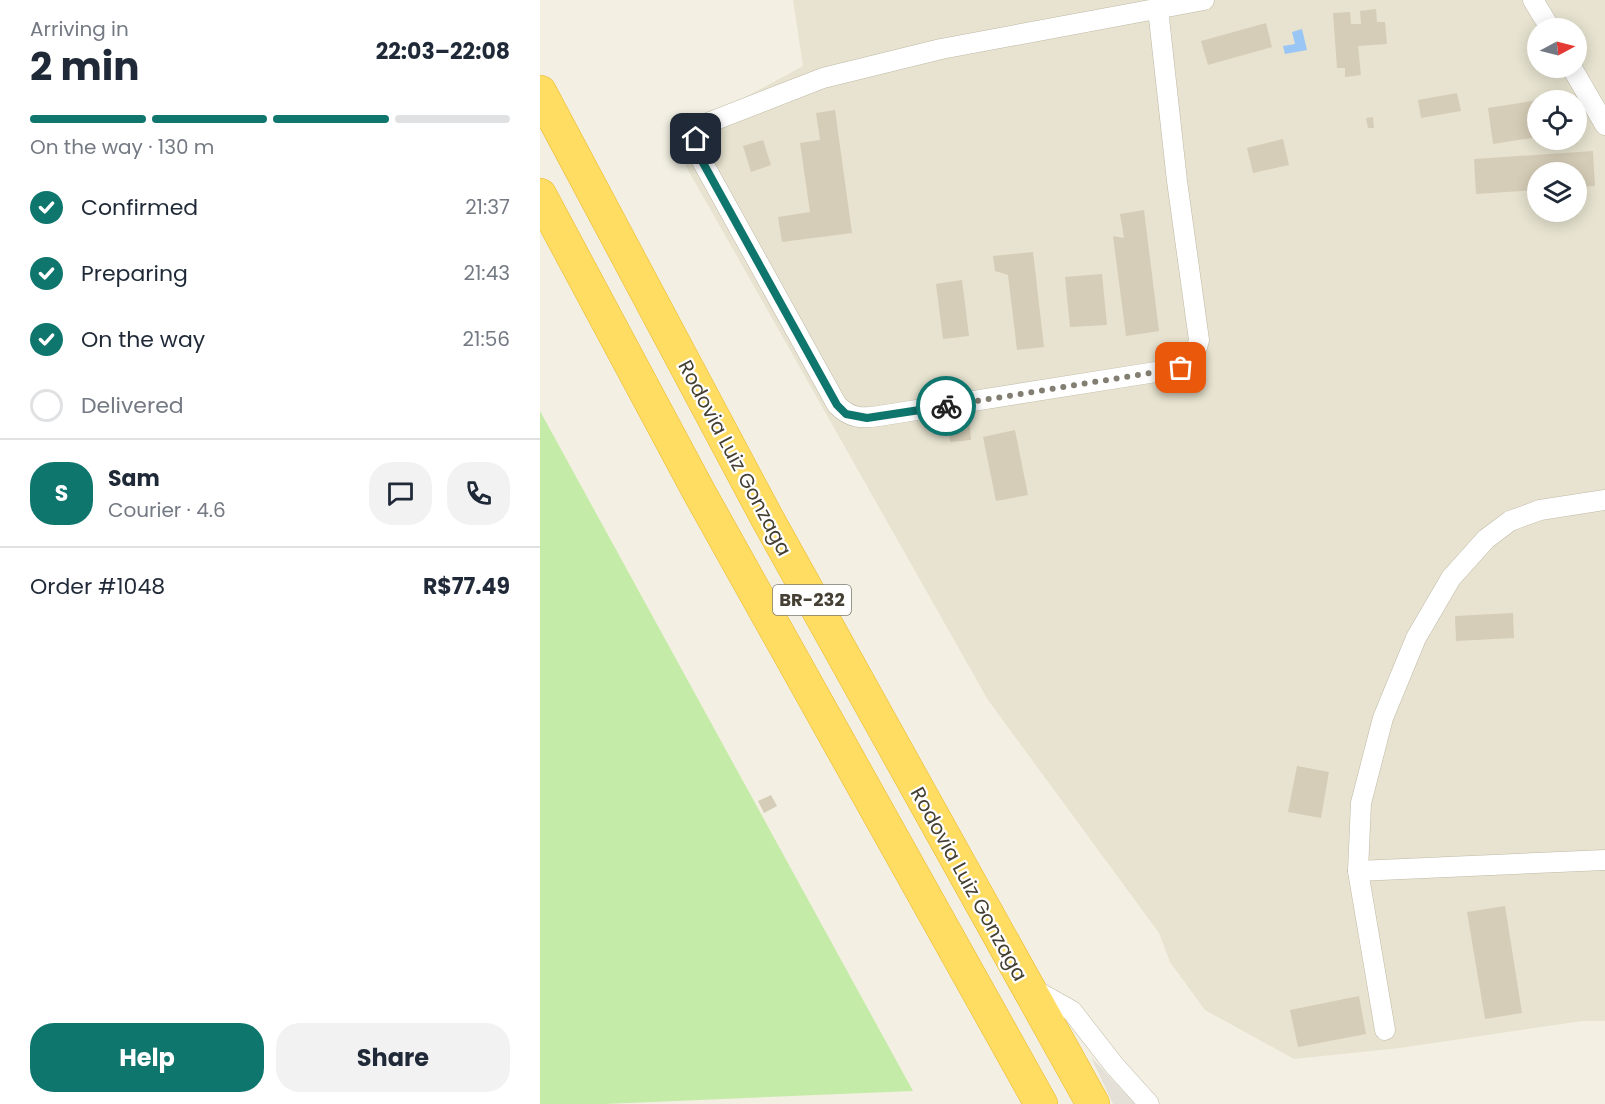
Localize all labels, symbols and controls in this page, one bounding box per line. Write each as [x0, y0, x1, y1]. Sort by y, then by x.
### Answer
text: Arriving in [30, 15, 129, 43]
north arrow [1527, 18, 1587, 78]
map controls [1527, 18, 1587, 222]
text: 22:03–22:08 [376, 36, 510, 67]
text: 2 min [30, 39, 140, 94]
button: locate [1527, 90, 1587, 150]
pin [670, 113, 721, 164]
icon: home [679, 122, 712, 155]
text: On the way · 130 m [30, 133, 214, 161]
button: layers [1527, 162, 1587, 222]
icon: check [30, 191, 63, 224]
text: Confirmed [81, 192, 198, 223]
text: 21:37 [465, 193, 510, 221]
icon: check [30, 257, 63, 290]
text: Preparing [81, 258, 188, 289]
text: 21:43 [463, 259, 510, 287]
icon: check [30, 323, 63, 356]
text: On the way [81, 324, 205, 355]
text: 21:56 [463, 325, 510, 353]
pin [1155, 342, 1206, 393]
icon: bag [1164, 351, 1197, 384]
street label: Rodovia Luiz Gonzaga [671, 355, 799, 561]
courier [916, 376, 976, 436]
text: Delivered [81, 390, 184, 421]
icon: bike [930, 390, 963, 423]
button: chat [369, 462, 432, 525]
button: phone [447, 462, 510, 525]
text: Sam [108, 463, 160, 494]
text: S [55, 478, 68, 509]
text: Courier · 4.6 [108, 496, 226, 524]
text: Order #1048 [30, 571, 165, 602]
text: R$77.49 [423, 571, 510, 602]
road number: BR-232 [773, 585, 851, 615]
street label: Rodovia Luiz Gonzaga [904, 782, 1034, 986]
button: Help [30, 1023, 264, 1092]
button: Share [276, 1023, 510, 1092]

